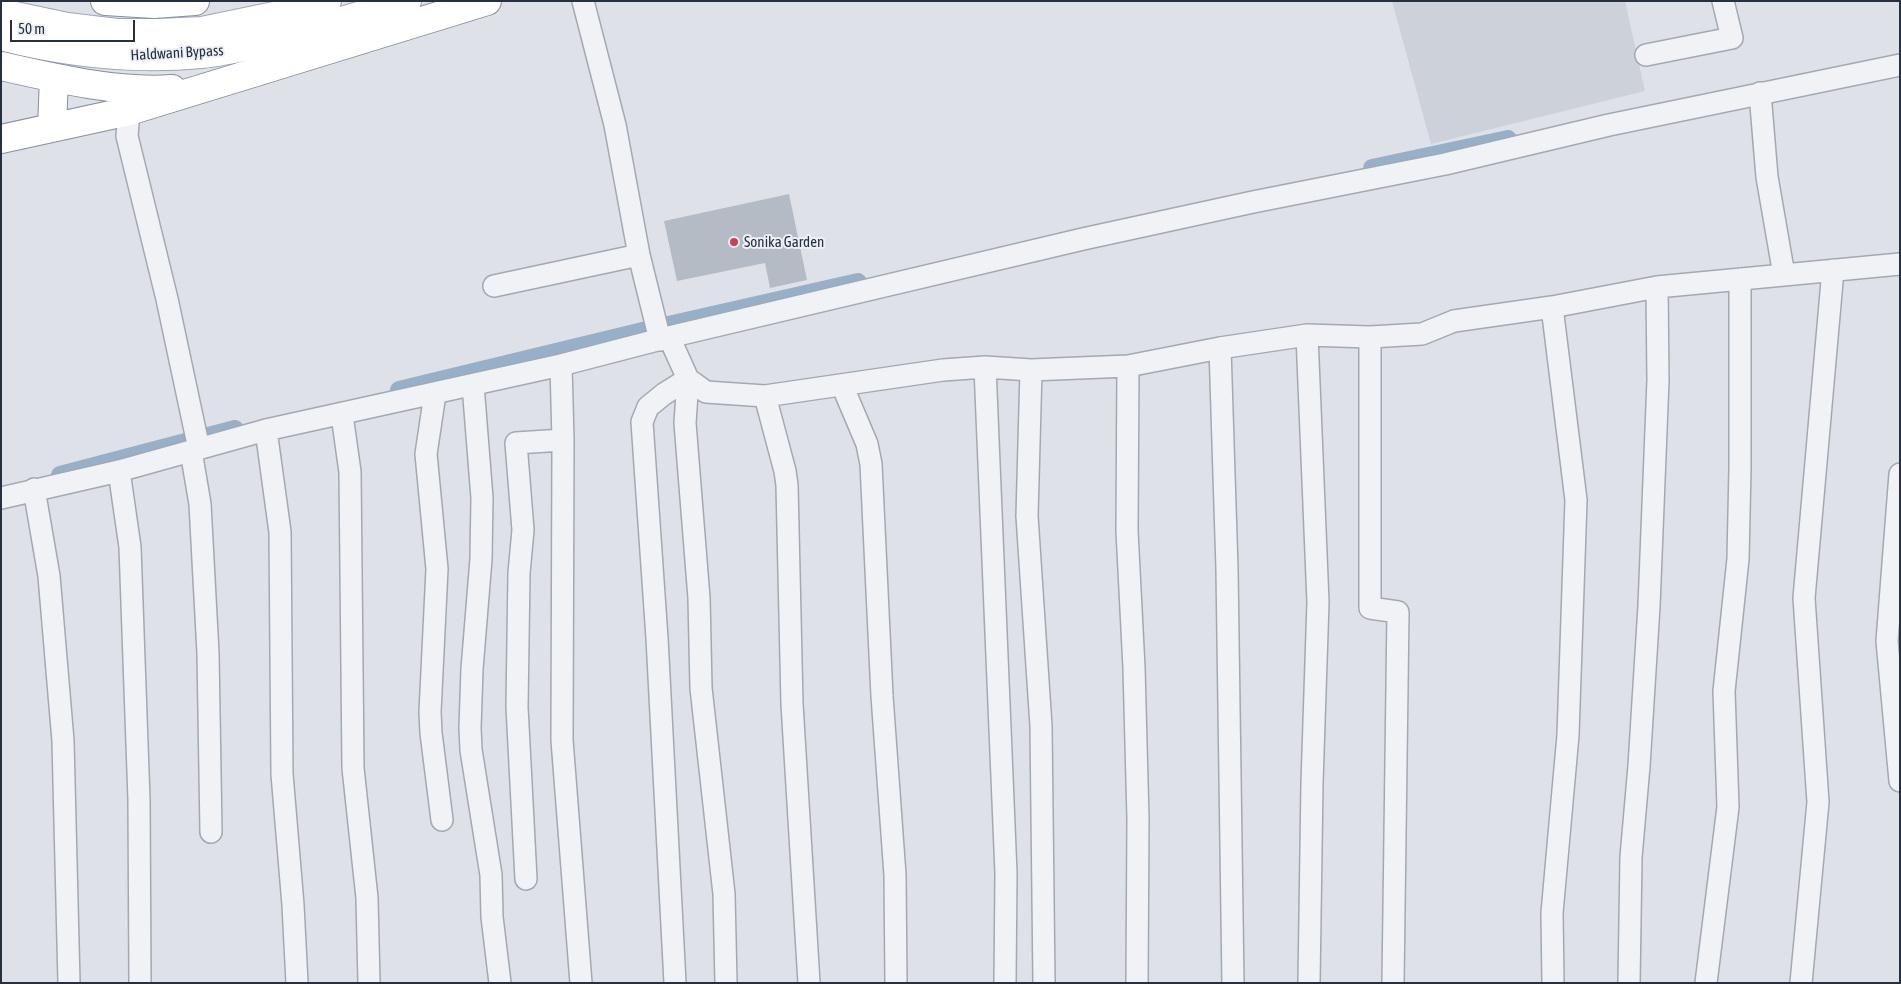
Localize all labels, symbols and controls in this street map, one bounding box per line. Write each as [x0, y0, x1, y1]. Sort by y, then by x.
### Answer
scale bar [12, 10, 138, 42]
text: 50 m [18, 20, 45, 37]
street label: Haldwani Bypass [130, 42, 224, 64]
place label: Sonika Garden [744, 233, 824, 251]
marker: Sonika Garden [728, 236, 740, 248]

